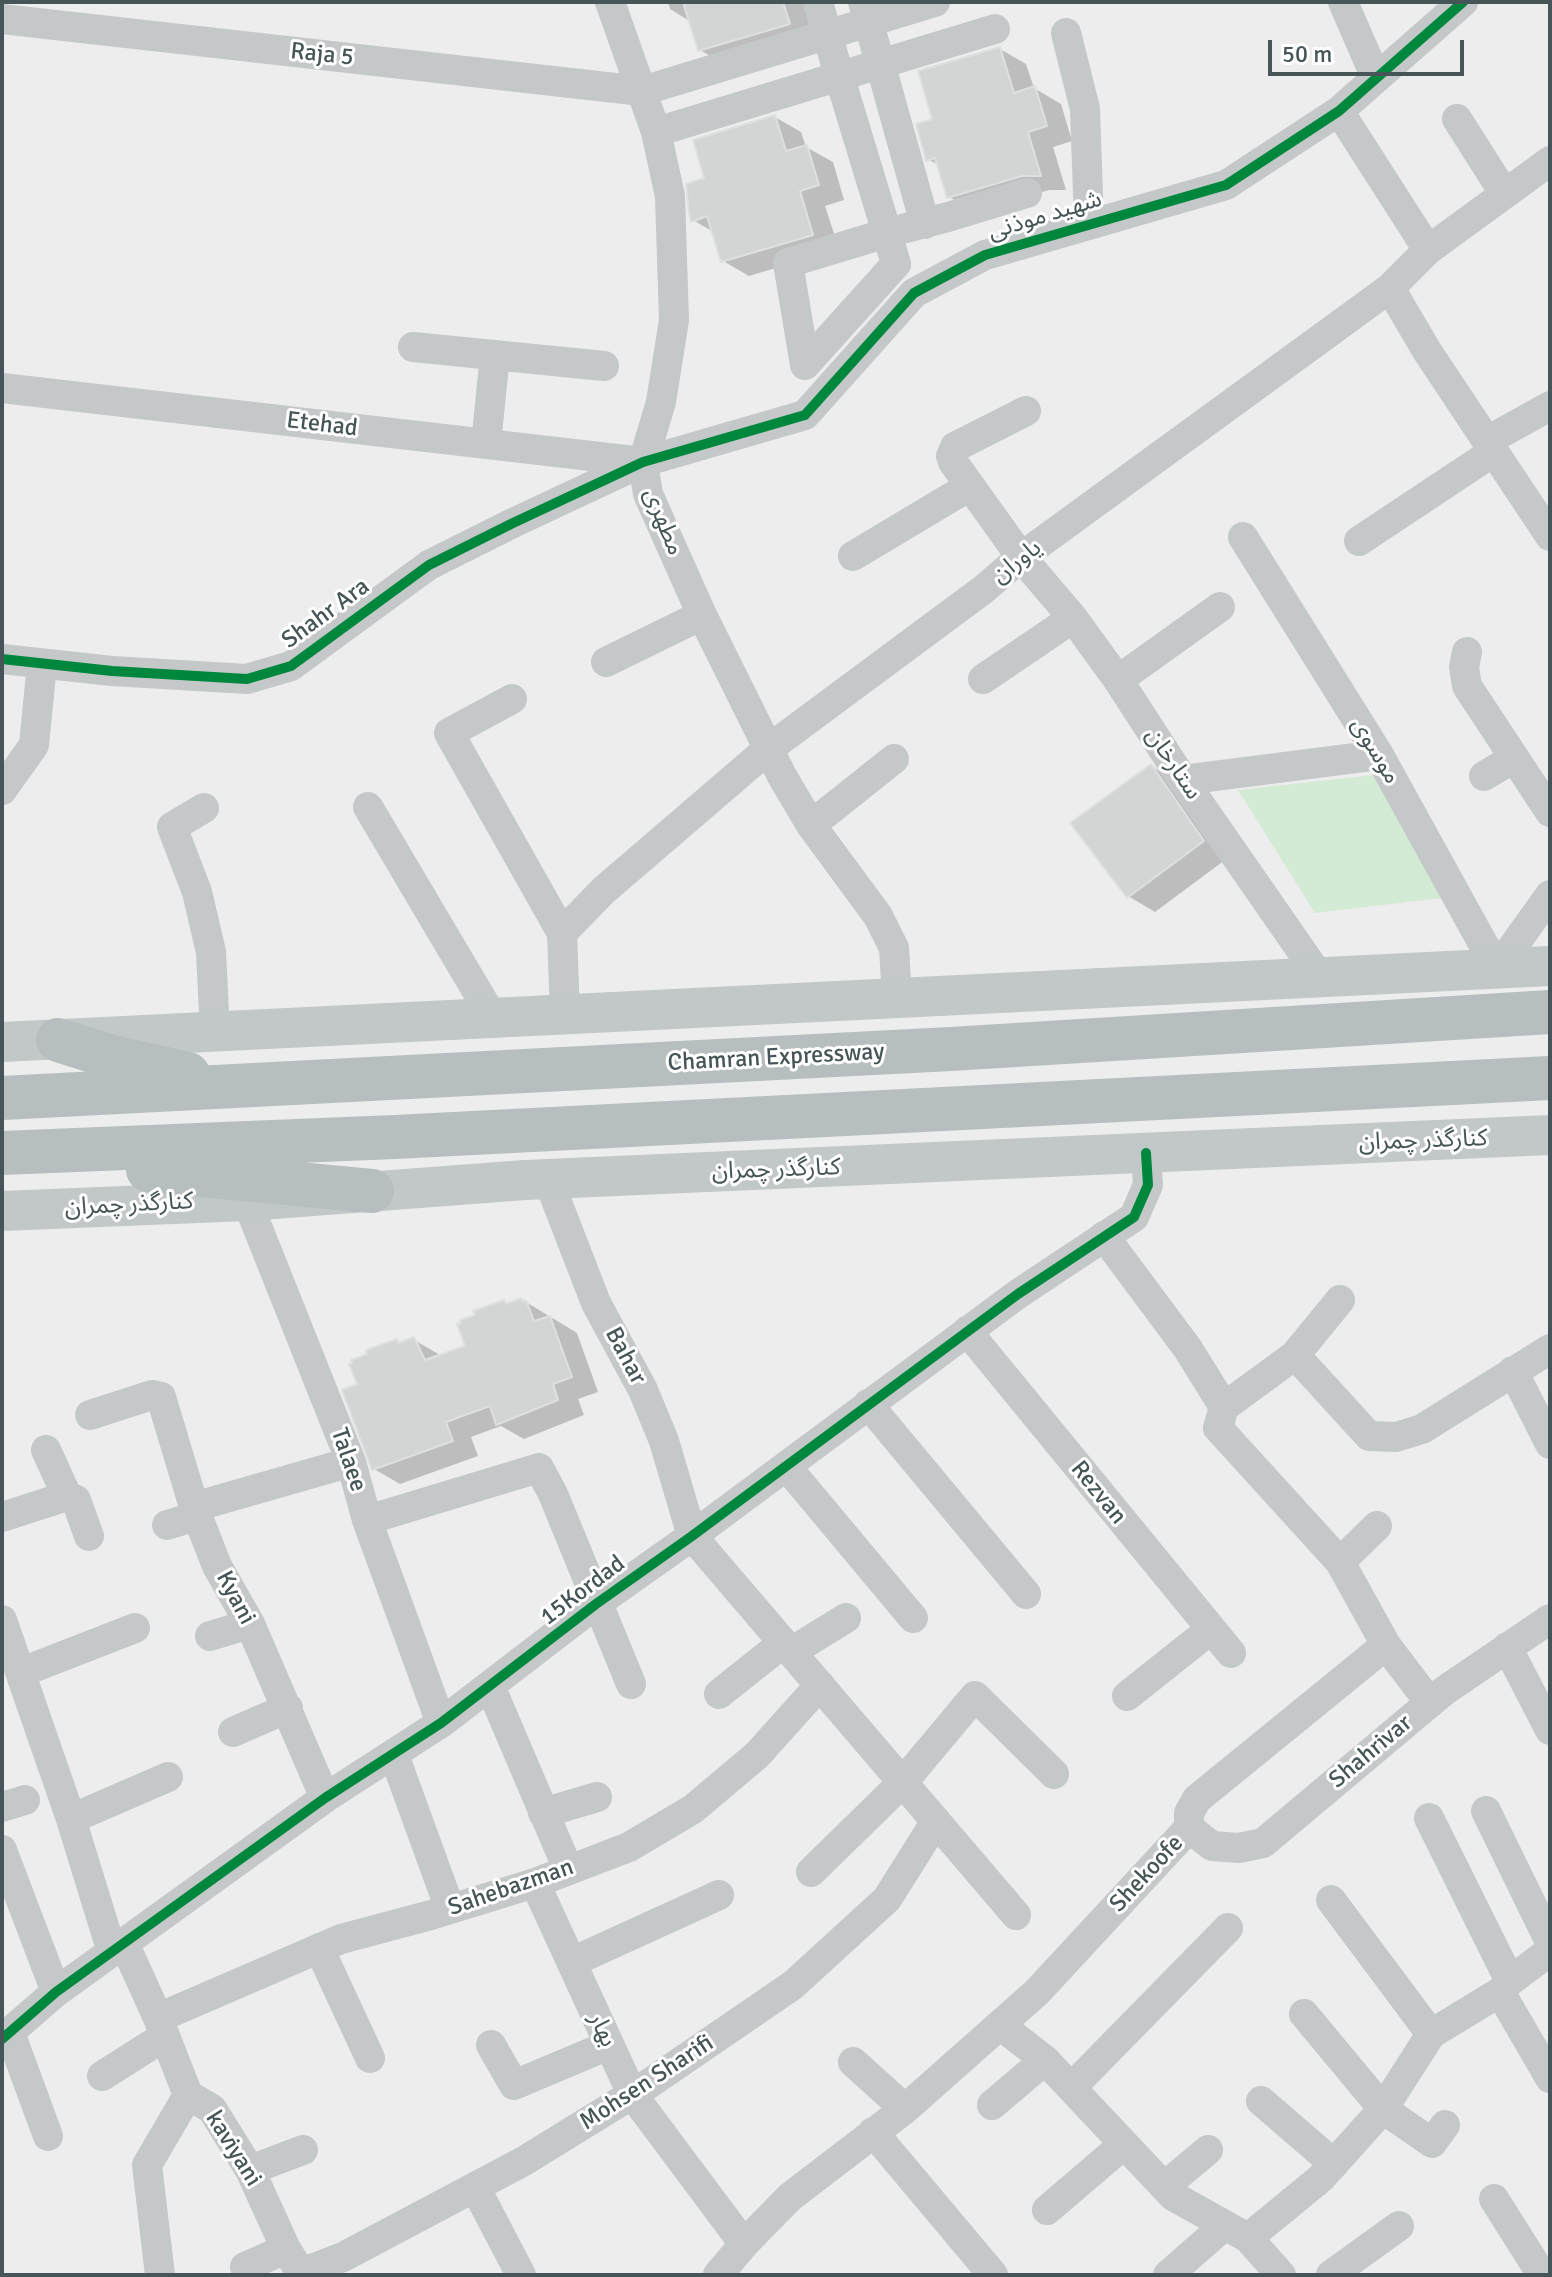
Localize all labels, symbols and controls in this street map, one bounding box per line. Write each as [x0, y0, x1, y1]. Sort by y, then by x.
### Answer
scale bar [1272, 24, 1468, 74]
street label: Raja 5 [289, 37, 355, 73]
text: 50 m [1282, 39, 1332, 69]
street label: شهید موذنی [985, 185, 1105, 247]
street label: Etehad [285, 406, 359, 444]
street label: مطهری [637, 484, 689, 560]
street label: یاوران [986, 534, 1048, 590]
street label: Shahr Ara [277, 573, 375, 655]
street label: موسوی [1344, 713, 1406, 789]
street label: ستارخان [1139, 723, 1207, 805]
street label: Chamran Expressway [667, 1038, 885, 1078]
street label: کنارگذر چمران [1358, 1124, 1488, 1158]
street label: کنارگذر چمران [711, 1153, 841, 1187]
street label: کنارگذر چمران [64, 1187, 194, 1223]
street label: Bahar [598, 1322, 652, 1390]
street label: Talaee [324, 1424, 372, 1496]
street label: Rezvan [1064, 1456, 1132, 1530]
street label: 15Kordad [535, 1550, 631, 1632]
street label: Kyani [209, 1566, 261, 1630]
street label: Shahrivar [1324, 1709, 1418, 1795]
street label: Shekoofe [1104, 1830, 1190, 1918]
street label: Sahebazman [445, 1853, 577, 1923]
street label: بهار [582, 2008, 622, 2052]
street label: Mohsen Sharifi [575, 2029, 719, 2137]
street label: kaviyani [199, 2106, 267, 2192]

